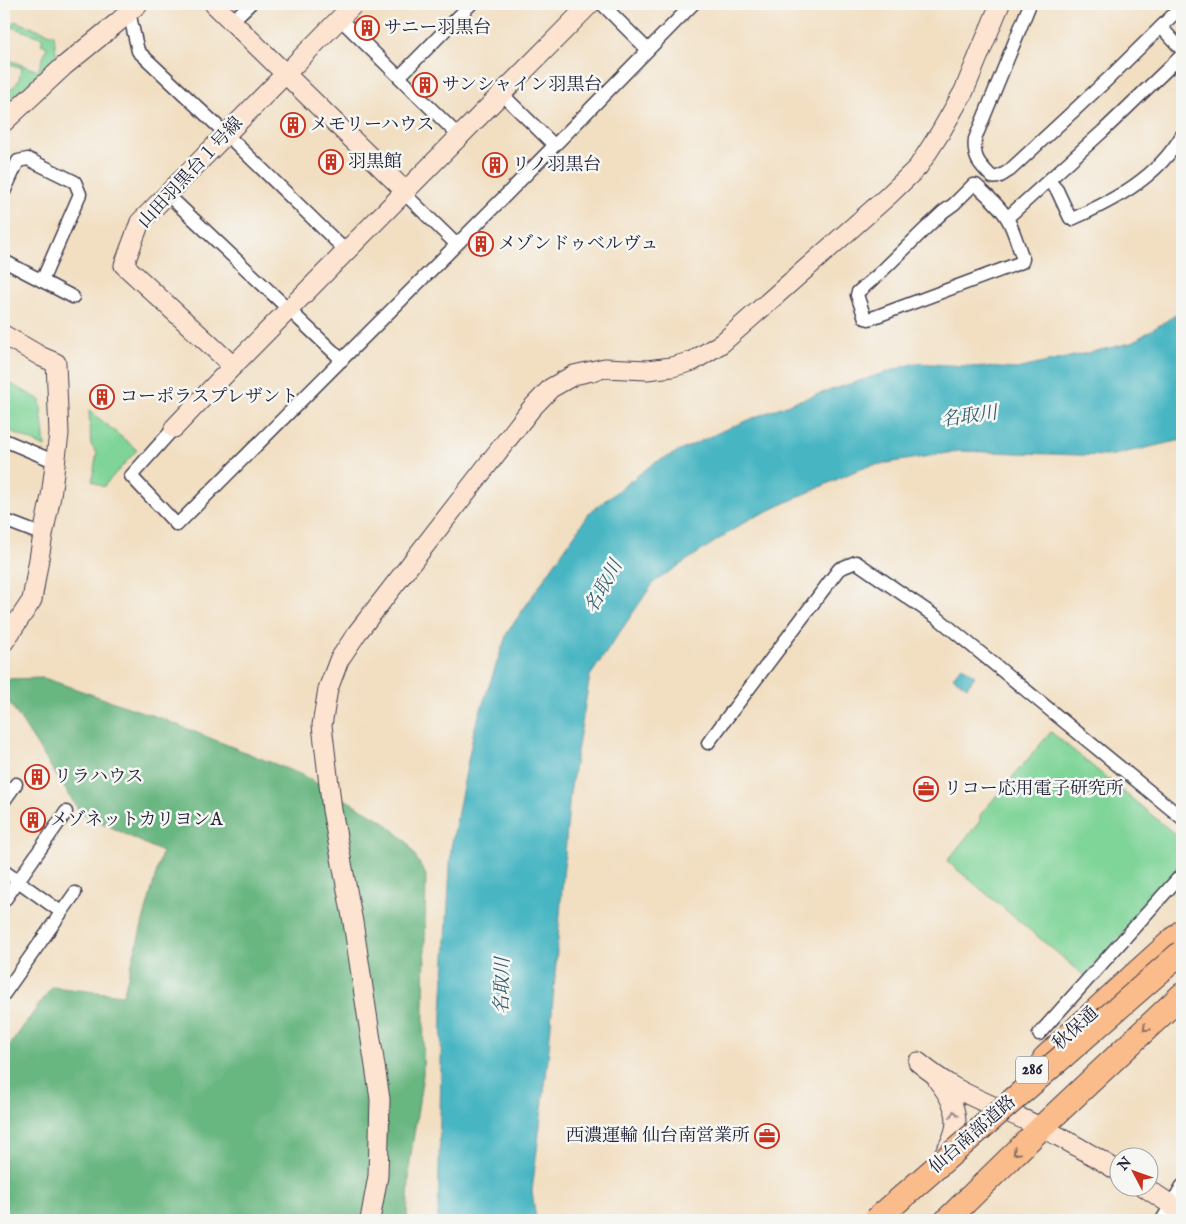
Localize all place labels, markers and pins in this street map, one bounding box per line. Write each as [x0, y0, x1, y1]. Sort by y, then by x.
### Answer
building icon: サニー羽黒台 [354, 15, 380, 41]
place label: サニー羽黒台 [384, 17, 491, 40]
building icon: サンシャイン羽黒台 [412, 72, 438, 98]
place label: サンシャイン羽黒台 [442, 74, 602, 97]
building icon: メモリーハウス [280, 112, 306, 138]
place label: メモリーハウス [310, 114, 435, 137]
building icon: 羽黒館 [318, 149, 344, 175]
place label: 羽黒館 [348, 151, 402, 174]
building icon: リノ羽黒台 [482, 152, 508, 178]
place label: リノ羽黒台 [512, 154, 601, 177]
building icon: メゾンドゥベルヴュ [468, 231, 494, 257]
place label: メゾンドゥベルヴュ [498, 233, 658, 256]
building icon: コーポラスプレザント [89, 384, 115, 410]
place label: コーポラスプレザント [120, 386, 298, 409]
building icon: リラハウス [24, 764, 50, 790]
place label: リラハウス [54, 766, 143, 789]
office icon: リコー応用電子研究所 [913, 776, 939, 802]
place label: リコー応用電子研究所 [944, 778, 1124, 801]
building icon: メゾネットカリヨンA [20, 807, 46, 833]
place label: メゾネットカリヨンA [50, 809, 224, 832]
office icon: 西濃運輸 仙台南営業所 [754, 1123, 780, 1149]
place label: 西濃運輸 仙台南営業所 [566, 1125, 750, 1148]

